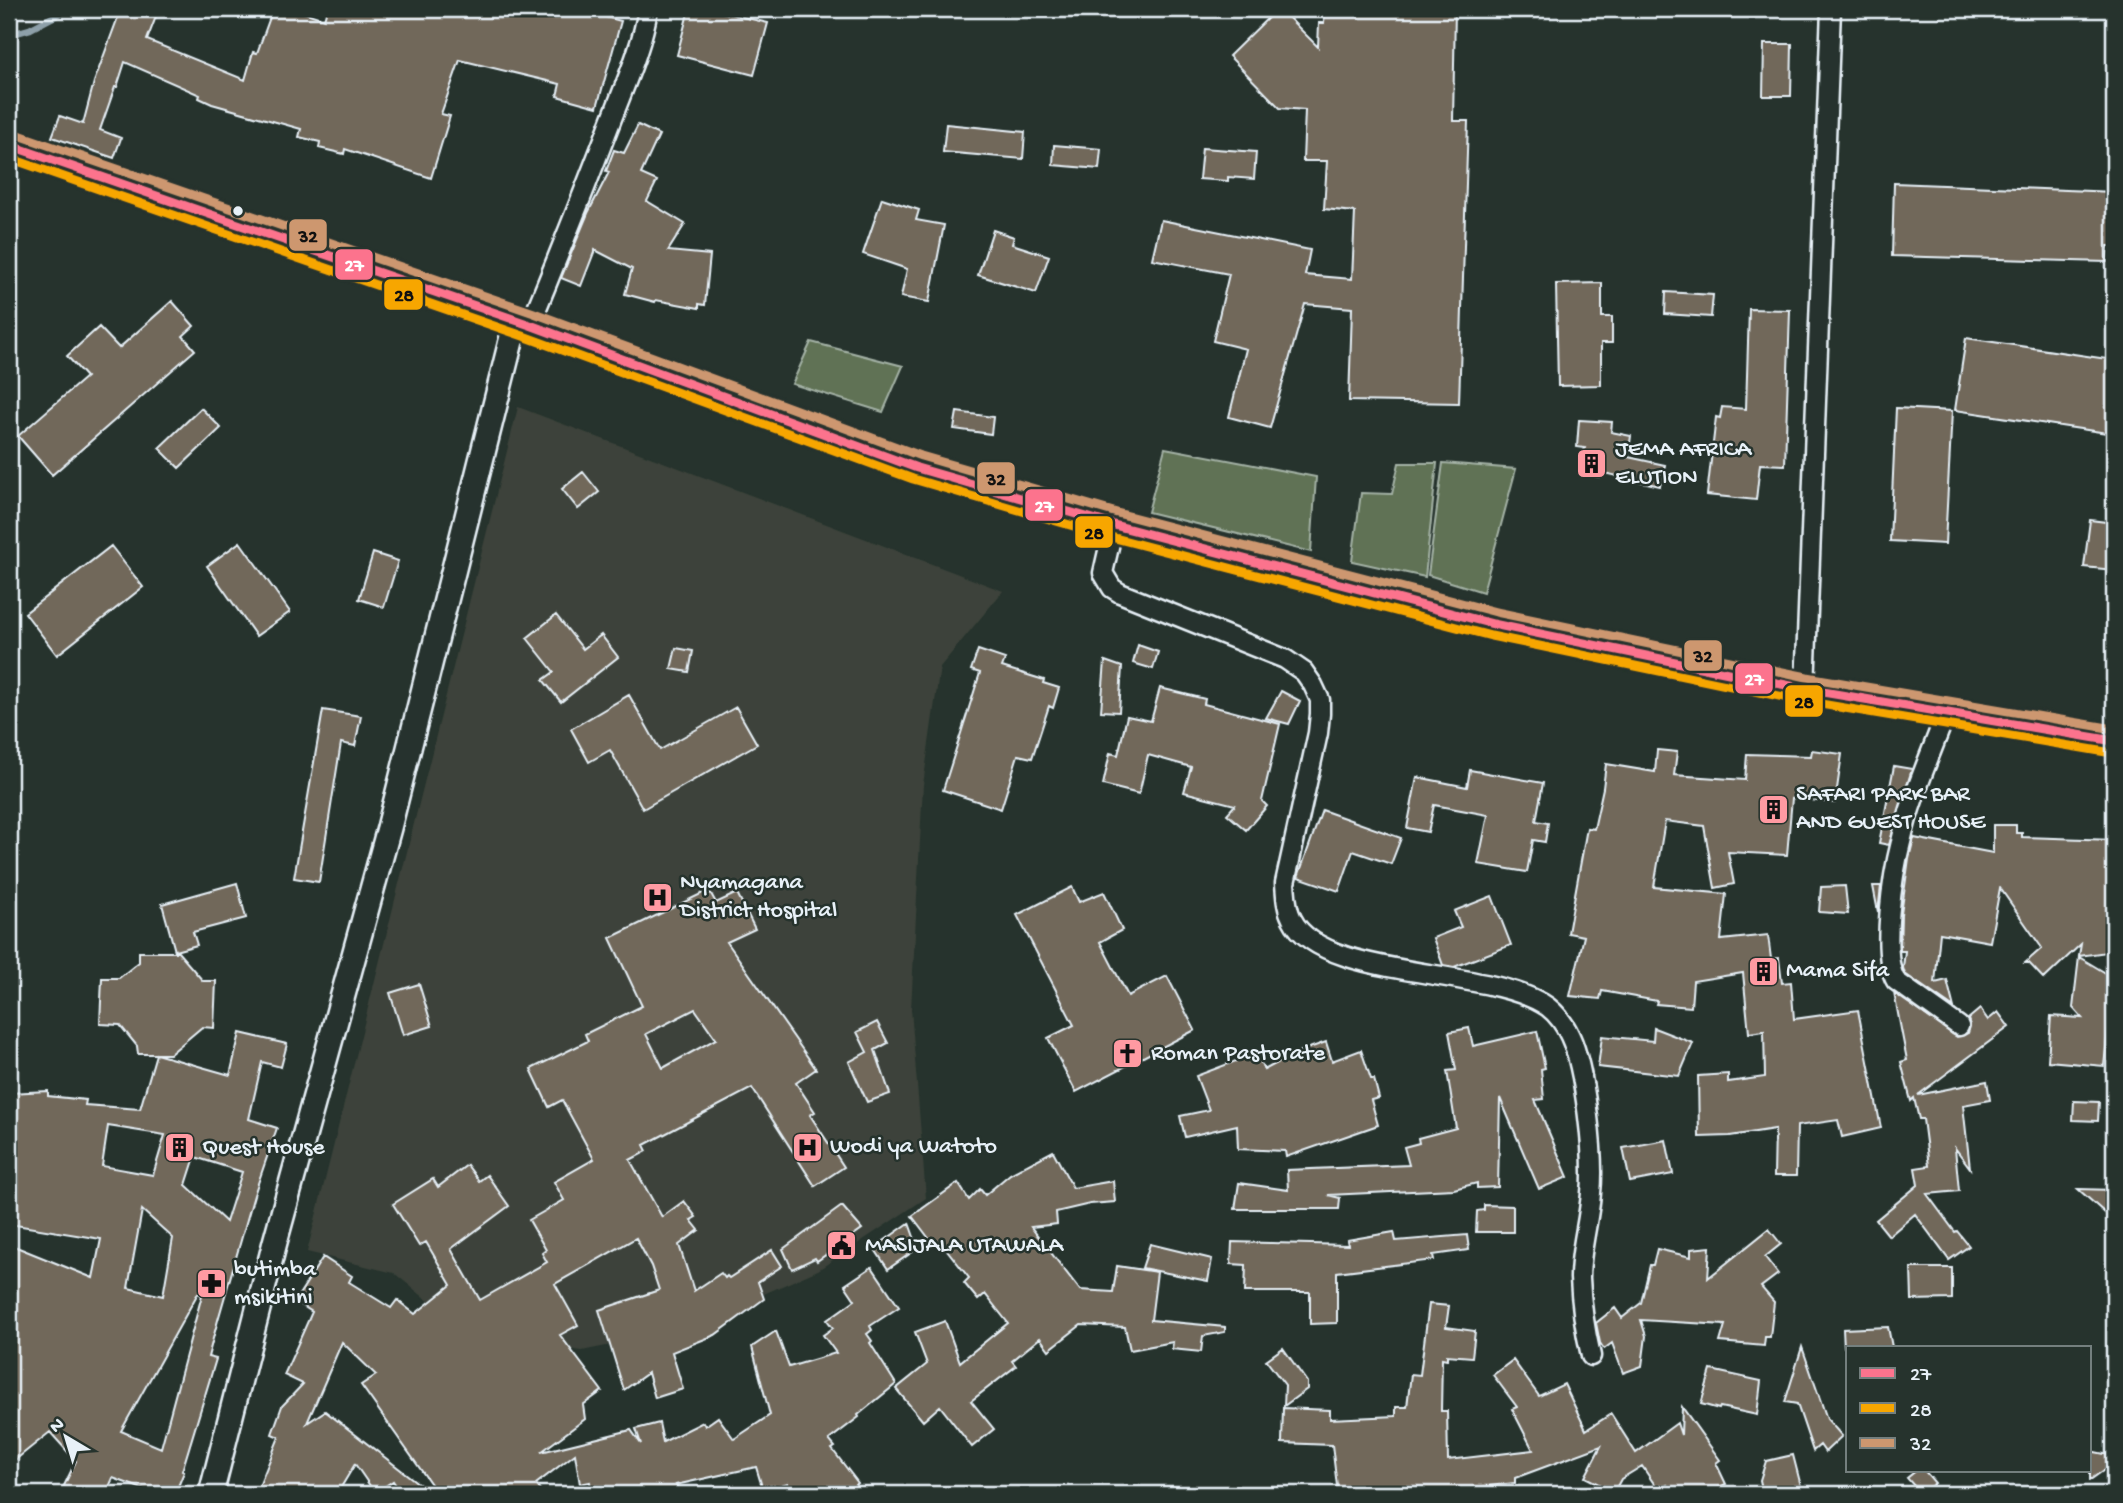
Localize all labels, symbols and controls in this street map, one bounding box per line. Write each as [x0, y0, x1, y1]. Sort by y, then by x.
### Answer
unlabelled marker [231, 204, 245, 218]
line badge: 32 [288, 218, 328, 252]
text: 32 [297, 227, 318, 250]
line badge: 27 [334, 248, 374, 281]
text: 27 [344, 256, 365, 279]
line badge: 28 [383, 278, 424, 311]
text: 28 [394, 286, 414, 309]
place label: JEMA AFRICA ELUTION [1615, 436, 1753, 493]
building icon: JEMA AFRICA ELUTION [1575, 447, 1609, 481]
line badge: 32 [976, 461, 1016, 495]
text: 32 [985, 470, 1006, 493]
line badge: 27 [1024, 488, 1064, 522]
text: 27 [1034, 497, 1055, 520]
line badge: 28 [1074, 515, 1114, 549]
text: 28 [1084, 524, 1104, 547]
line badge: 32 [1683, 639, 1723, 672]
text: 32 [1692, 647, 1713, 670]
line badge: 27 [1734, 662, 1774, 695]
text: 27 [1744, 670, 1765, 693]
line badge: 28 [1784, 684, 1824, 718]
text: 28 [1794, 693, 1814, 716]
place label: SAFARI PARK BAR AND GUEST HOUSE [1796, 781, 1986, 838]
building icon: SAFARI PARK BAR AND GUEST HOUSE [1756, 792, 1790, 826]
place label: Nyamagana District Hospital [678, 869, 837, 926]
hospital icon: Nyamagana District Hospital [640, 880, 674, 914]
building icon: Mama Sifa [1746, 954, 1780, 988]
place label: Mama Sifa [1786, 957, 1890, 986]
church icon: Roman Pastorate [1111, 1037, 1145, 1071]
place label: Roman Pastorate [1151, 1040, 1326, 1069]
hospital icon: Wodi ya Watoto [790, 1130, 824, 1164]
building icon: Quest House [162, 1131, 196, 1165]
place label: Wodi ya Watoto [830, 1133, 997, 1162]
place label: Quest House [202, 1134, 325, 1163]
public building icon: MASIJALA UTAWALA [825, 1229, 859, 1263]
place label: MASIJALA UTAWALA [865, 1232, 1065, 1261]
place label: butimba msikitini [234, 1256, 317, 1313]
pharmacy icon: butimba msikitini [194, 1267, 228, 1301]
legend [1846, 1346, 2092, 1472]
text: 27 [1910, 1364, 1932, 1389]
text: 28 [1910, 1400, 1932, 1425]
north arrow [32, 1402, 102, 1472]
text: N [46, 1413, 70, 1439]
text: 32 [1909, 1434, 1931, 1459]

